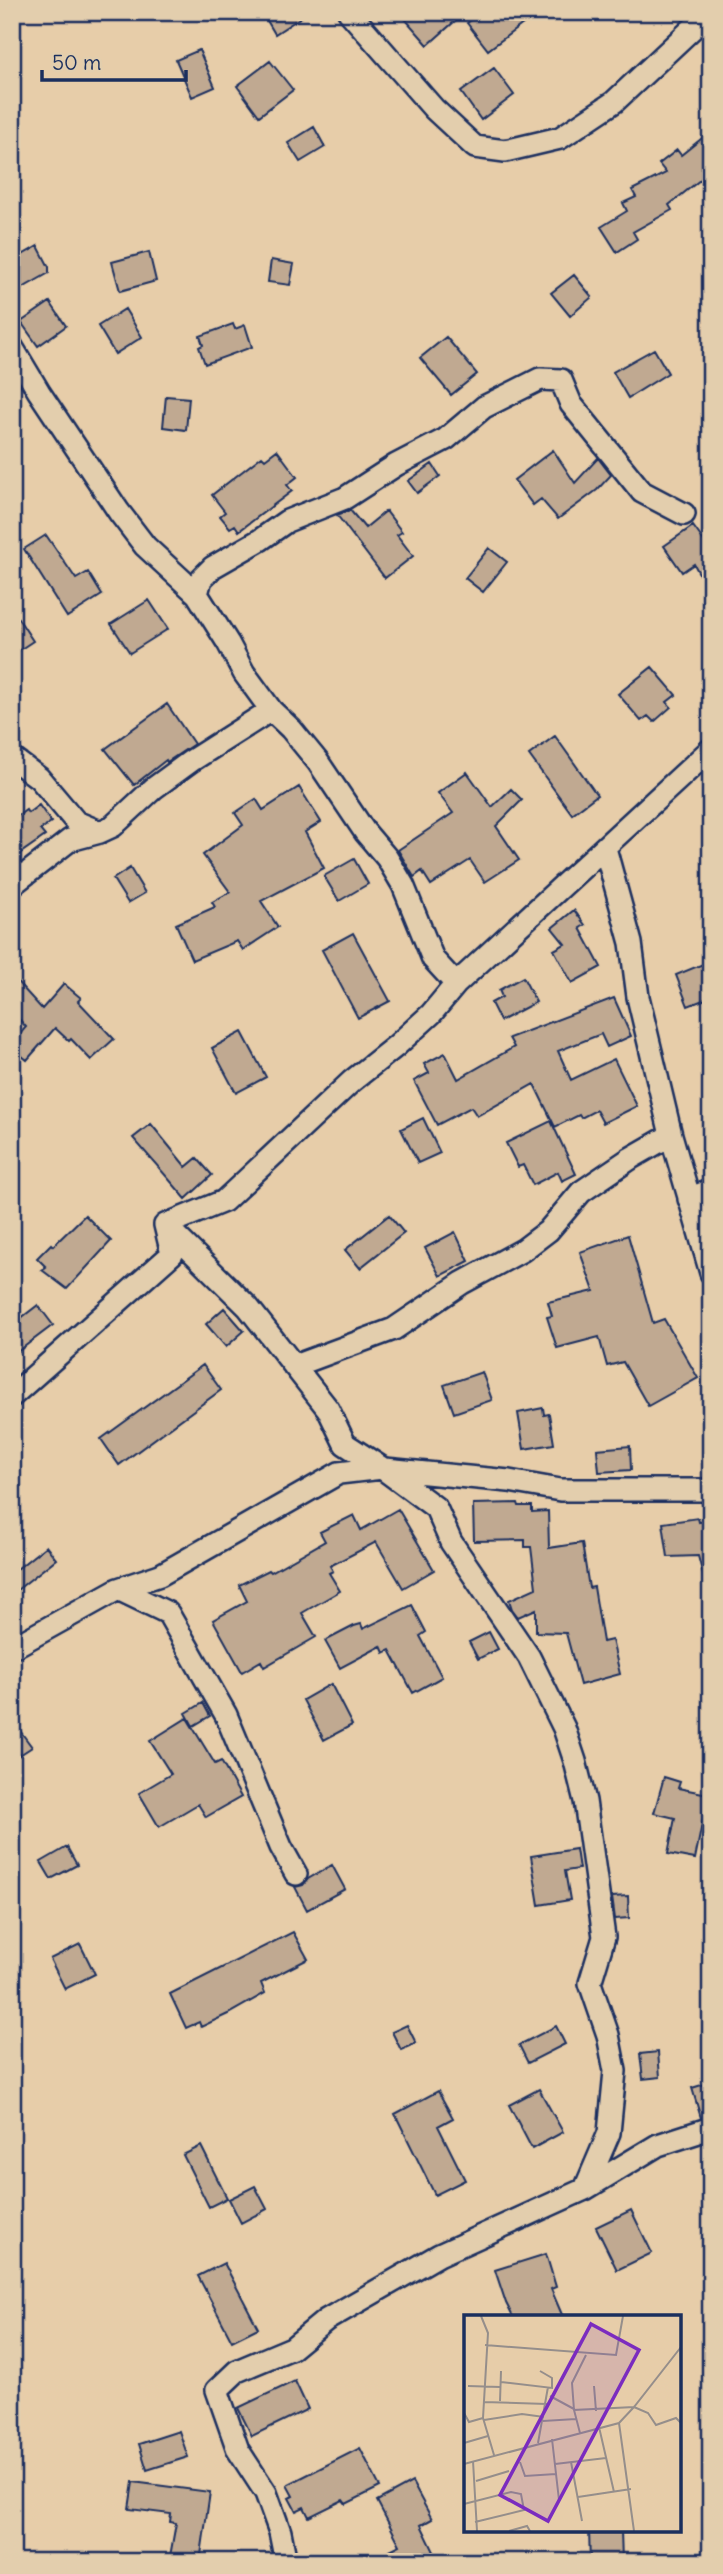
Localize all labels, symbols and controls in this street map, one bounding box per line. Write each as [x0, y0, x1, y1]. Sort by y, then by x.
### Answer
scale bar [42, 38, 186, 82]
text: 50 m [52, 49, 101, 76]
inset map [464, 2315, 681, 2532]

